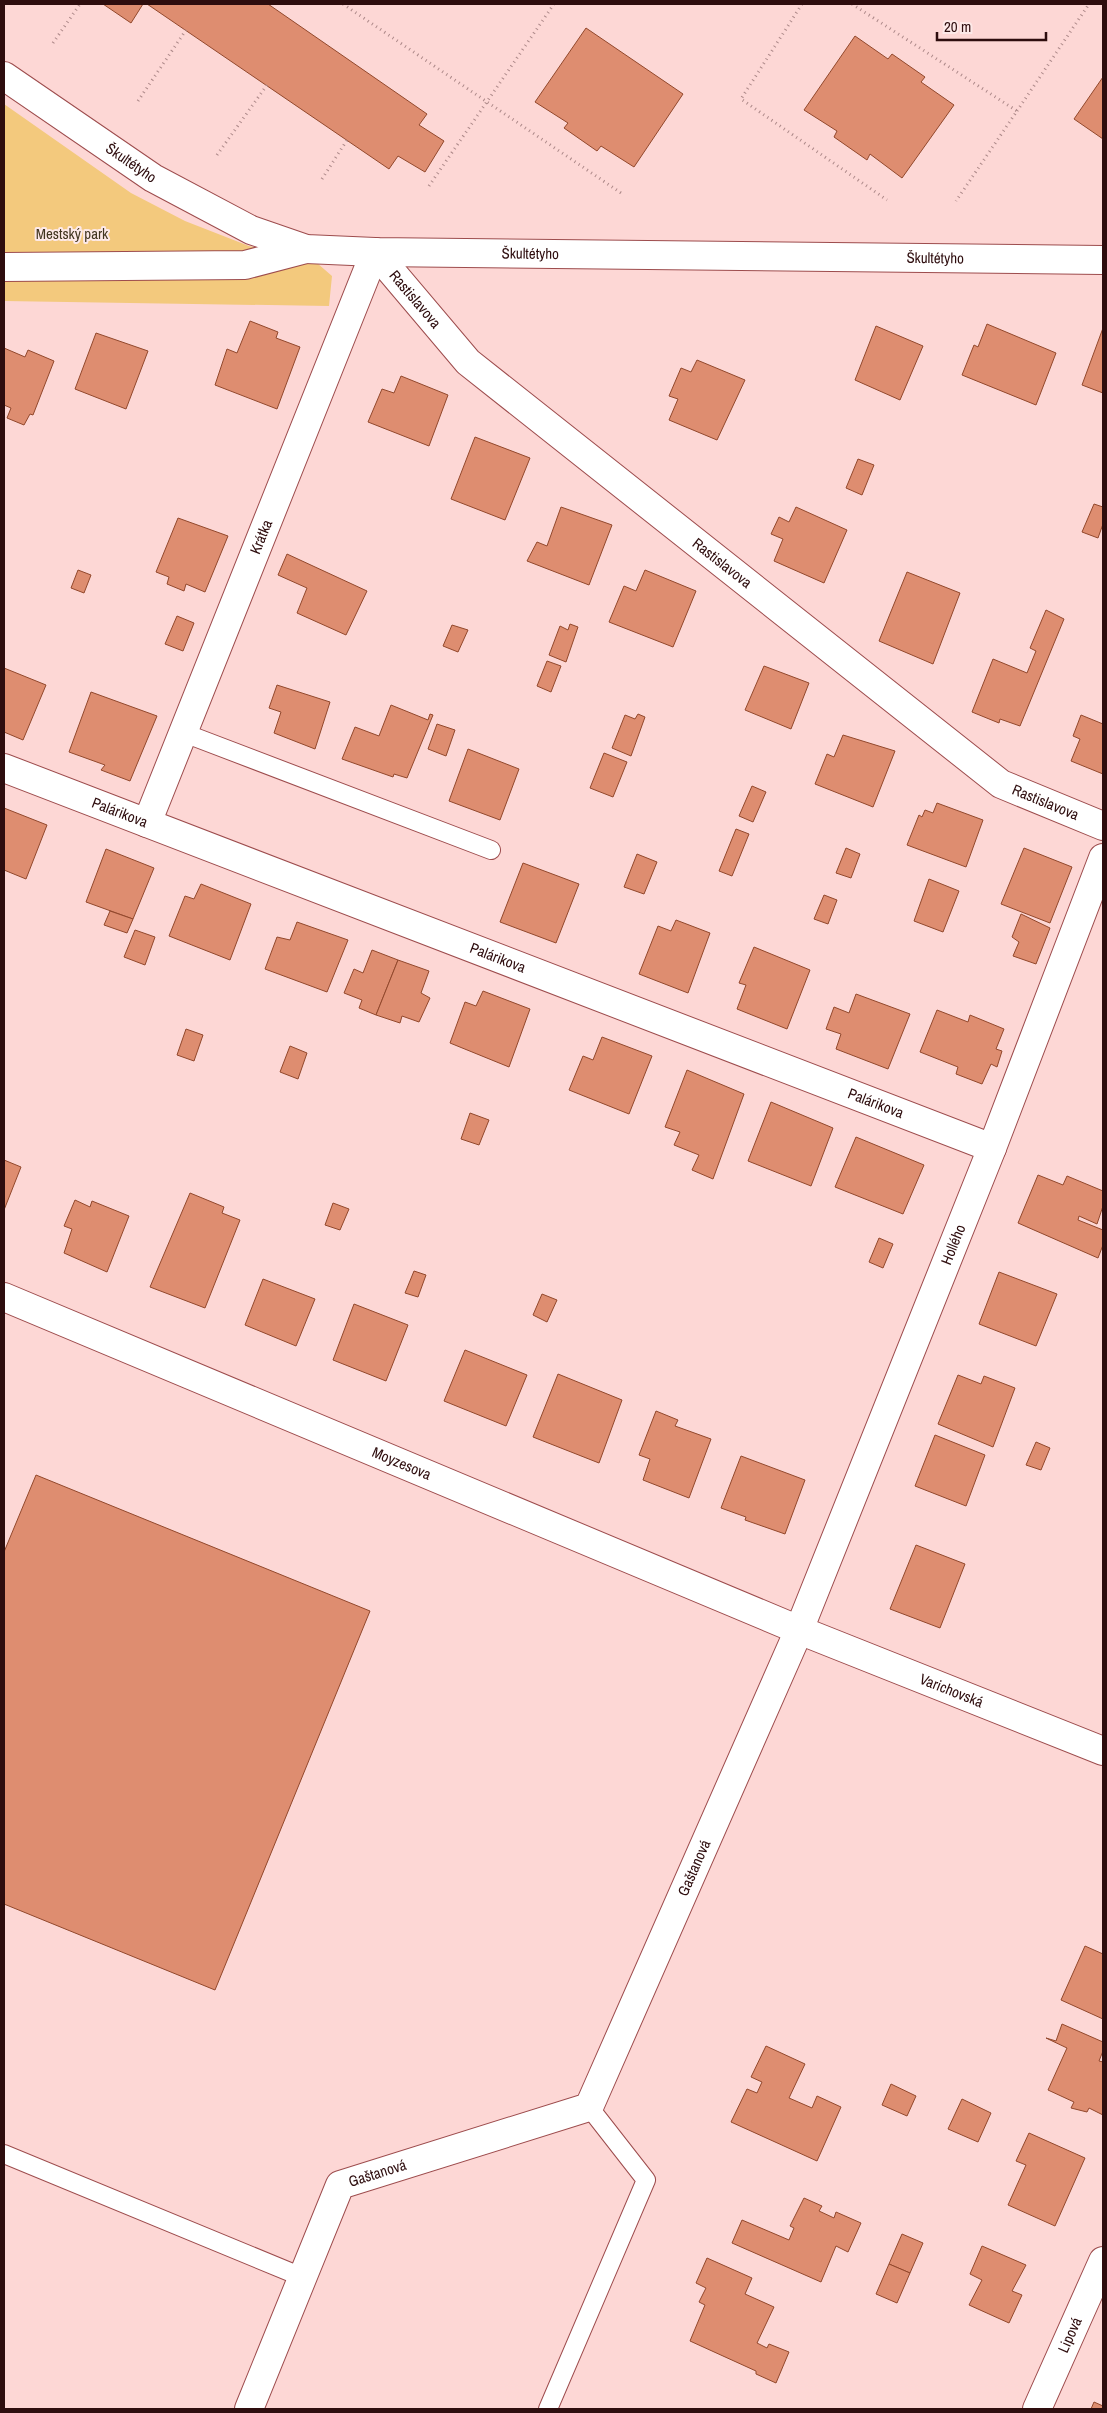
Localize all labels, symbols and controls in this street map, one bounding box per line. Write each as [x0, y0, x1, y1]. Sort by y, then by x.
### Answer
scale bar [937, 10, 1046, 42]
text: 20 m [944, 16, 971, 37]
street label: Škultétyho [102, 138, 161, 188]
park label: Mestský park [36, 223, 109, 244]
street label: Škultétyho [501, 242, 559, 264]
street label: Škultétyho [906, 247, 964, 268]
street label: Rastislavova [385, 265, 446, 333]
street label: Krátka [244, 516, 277, 557]
street label: Rastislavova [688, 533, 757, 593]
street label: Rastislavova [1009, 779, 1082, 825]
street label: Palárikova [89, 792, 151, 832]
street label: Palárikova [467, 937, 529, 978]
street label: Palárikova [845, 1083, 907, 1123]
street label: Hollého [935, 1221, 970, 1268]
street label: Moyzesova [369, 1441, 435, 1485]
street label: Varichovská [917, 1668, 987, 1712]
street label: Gaštanová [672, 1836, 715, 1899]
street label: Gaštanová [346, 2154, 409, 2192]
street label: Lipová [1052, 2314, 1087, 2356]

